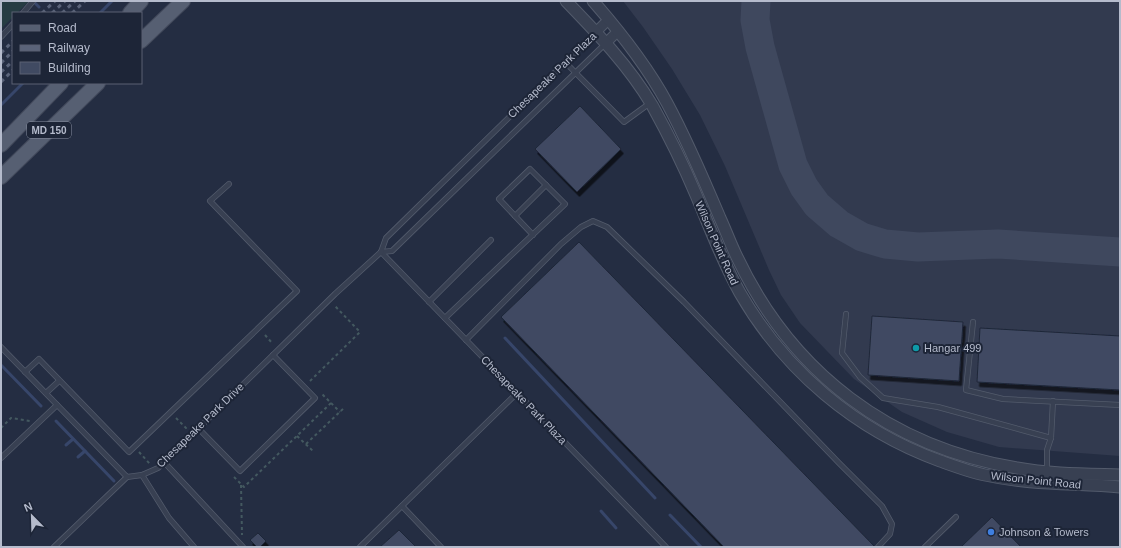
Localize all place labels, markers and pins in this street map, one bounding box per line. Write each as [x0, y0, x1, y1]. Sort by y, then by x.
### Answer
place label: Hangar 499 [924, 342, 982, 354]
marker: Hangar 499 [911, 343, 921, 353]
place label: Johnson & Towers [999, 526, 1089, 538]
marker: Johnson & Towers [986, 527, 996, 537]

